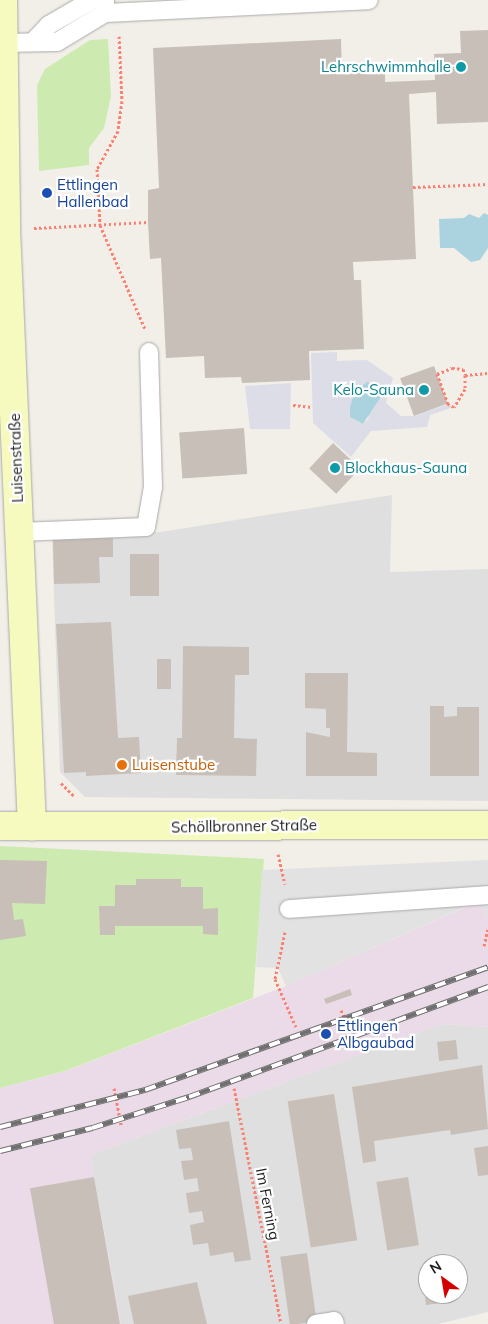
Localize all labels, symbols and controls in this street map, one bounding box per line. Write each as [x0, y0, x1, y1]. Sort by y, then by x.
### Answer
place label: Lehrschwimmhalle [321, 58, 451, 76]
marker: Lehrschwimmhalle [455, 61, 467, 73]
place label: Ettlingen Hallenbad [57, 175, 129, 210]
marker: Ettlingen Hallenbad [41, 187, 53, 199]
place label: Kelo-Sauna [333, 381, 414, 399]
marker: Kelo-Sauna [418, 384, 430, 396]
street label: Luisenstraße [5, 413, 27, 503]
place label: Blockhaus-Sauna [345, 459, 467, 477]
marker: Blockhaus-Sauna [329, 462, 341, 474]
place label: Luisenstube [132, 756, 215, 774]
marker: Luisenstube [116, 759, 128, 771]
street label: Schöllbronner Straße [171, 816, 317, 836]
place label: Ettlingen Albgaubad [337, 1016, 414, 1051]
marker: Ettlingen Albgaubad [319, 1027, 333, 1041]
street label: Im Ferning [252, 1166, 284, 1242]
north arrow [418, 1254, 468, 1304]
text: N [426, 1257, 445, 1278]

